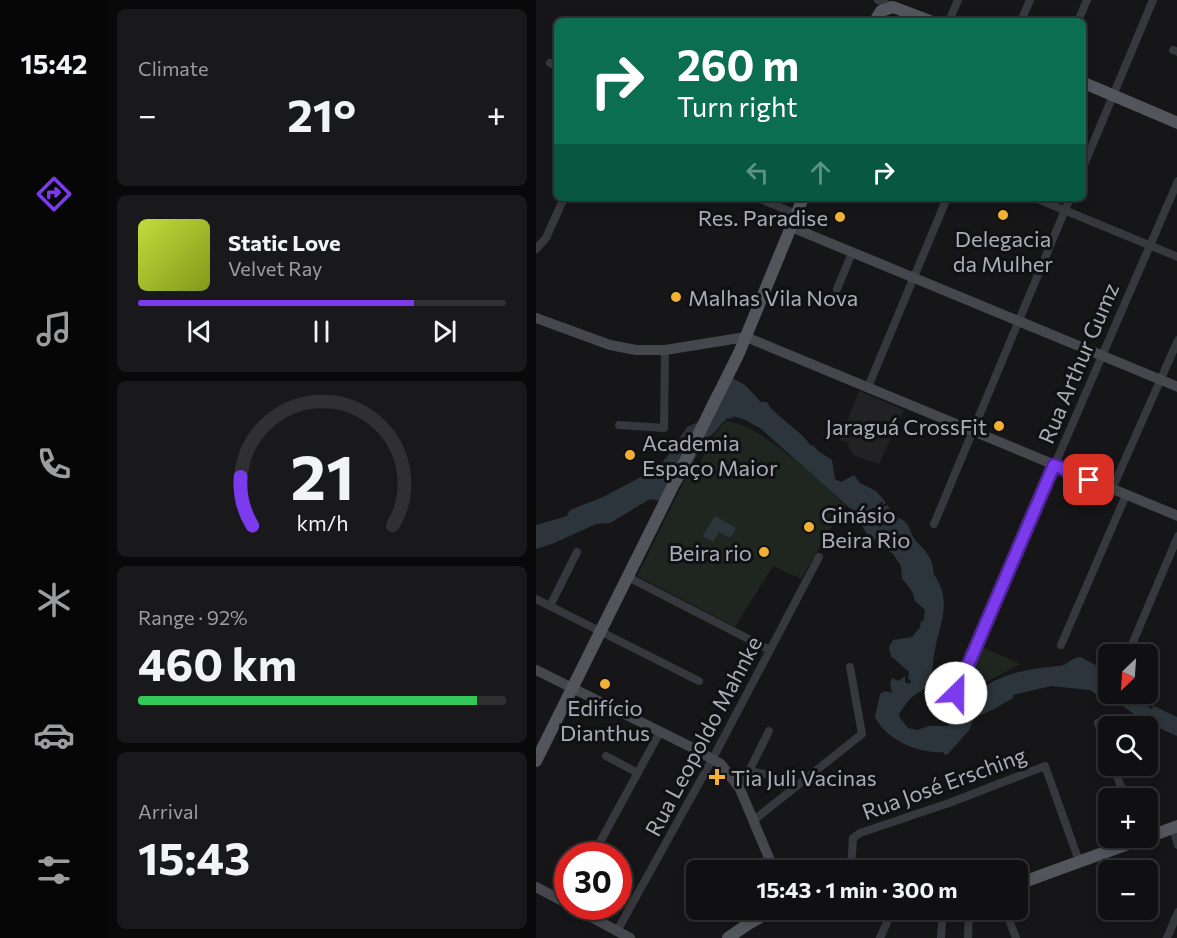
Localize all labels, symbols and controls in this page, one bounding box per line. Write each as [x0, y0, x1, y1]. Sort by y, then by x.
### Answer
text: 260 m [677, 38, 799, 90]
icon: right [578, 42, 656, 120]
text: 15:42 [21, 47, 87, 80]
text: Climate [138, 56, 208, 80]
text: 21° [287, 86, 356, 141]
text: Turn right [677, 90, 797, 123]
text: − [138, 93, 157, 134]
text: + [487, 93, 506, 134]
icon: left [741, 156, 774, 189]
icon: ahead [804, 156, 837, 189]
icon: right [867, 156, 900, 189]
icon: directions [33, 173, 75, 215]
place label: Res. Paradise [698, 204, 828, 231]
marker: Delegacia da Mulher [996, 208, 1010, 222]
marker: Res. Paradise [833, 210, 847, 224]
place label: Delegacia da Mulher [953, 225, 1053, 277]
text: Static Love [228, 229, 341, 256]
text: Velvet Ray [228, 256, 322, 280]
street label: Rua Arthur Gumz [1032, 278, 1124, 447]
place label: Malhas Vila Nova [688, 284, 858, 311]
marker: Malhas Vila Nova [669, 290, 683, 304]
icon: music [33, 308, 75, 350]
icon: previous [183, 315, 216, 348]
icon: pause [305, 315, 338, 348]
icon: next [428, 315, 461, 348]
place label: Jaraguá CrossFit [826, 413, 987, 440]
marker: Jaraguá CrossFit [992, 419, 1006, 433]
place label: Academia Espaço Maior [642, 429, 778, 481]
text: 21 [290, 437, 354, 513]
icon: phone [33, 443, 75, 485]
marker: Academia Espaço Maior [623, 448, 637, 462]
pin [1063, 454, 1114, 505]
icon: arrive [1072, 463, 1105, 496]
place label: Ginásio Beira Rio [821, 501, 910, 553]
text: km/h [296, 509, 348, 535]
marker: Ginásio Beira Rio [802, 520, 816, 534]
place label: Beira rio [669, 539, 752, 566]
marker: Beira rio [757, 545, 771, 559]
icon: climate [33, 579, 75, 621]
text: Range · 92% [138, 605, 248, 629]
street label: Rua Leopoldo Mahnke [639, 631, 767, 841]
text: 460 km [138, 635, 297, 690]
north arrow [1098, 644, 1158, 704]
map controls [1098, 644, 1158, 920]
position arrow [924, 661, 988, 725]
marker: Edifício Dianthus [598, 677, 612, 691]
place label: Edifício Dianthus [560, 694, 650, 746]
icon: car [33, 714, 75, 756]
button: search [1098, 716, 1158, 776]
street label: Rua José Ersching [858, 741, 1030, 825]
place label: Tia Juli Vacinas [731, 764, 877, 791]
marker: Tia Juli Vacinas [708, 768, 726, 786]
button: + [1098, 788, 1158, 848]
text: Arrival [138, 799, 199, 823]
text: 15:43 [138, 829, 250, 884]
speed limit sign: 30 [554, 842, 632, 920]
icon: filters [33, 849, 75, 891]
button: − [1098, 860, 1158, 920]
text: 15:43 · 1 min · 300 m [756, 876, 958, 903]

